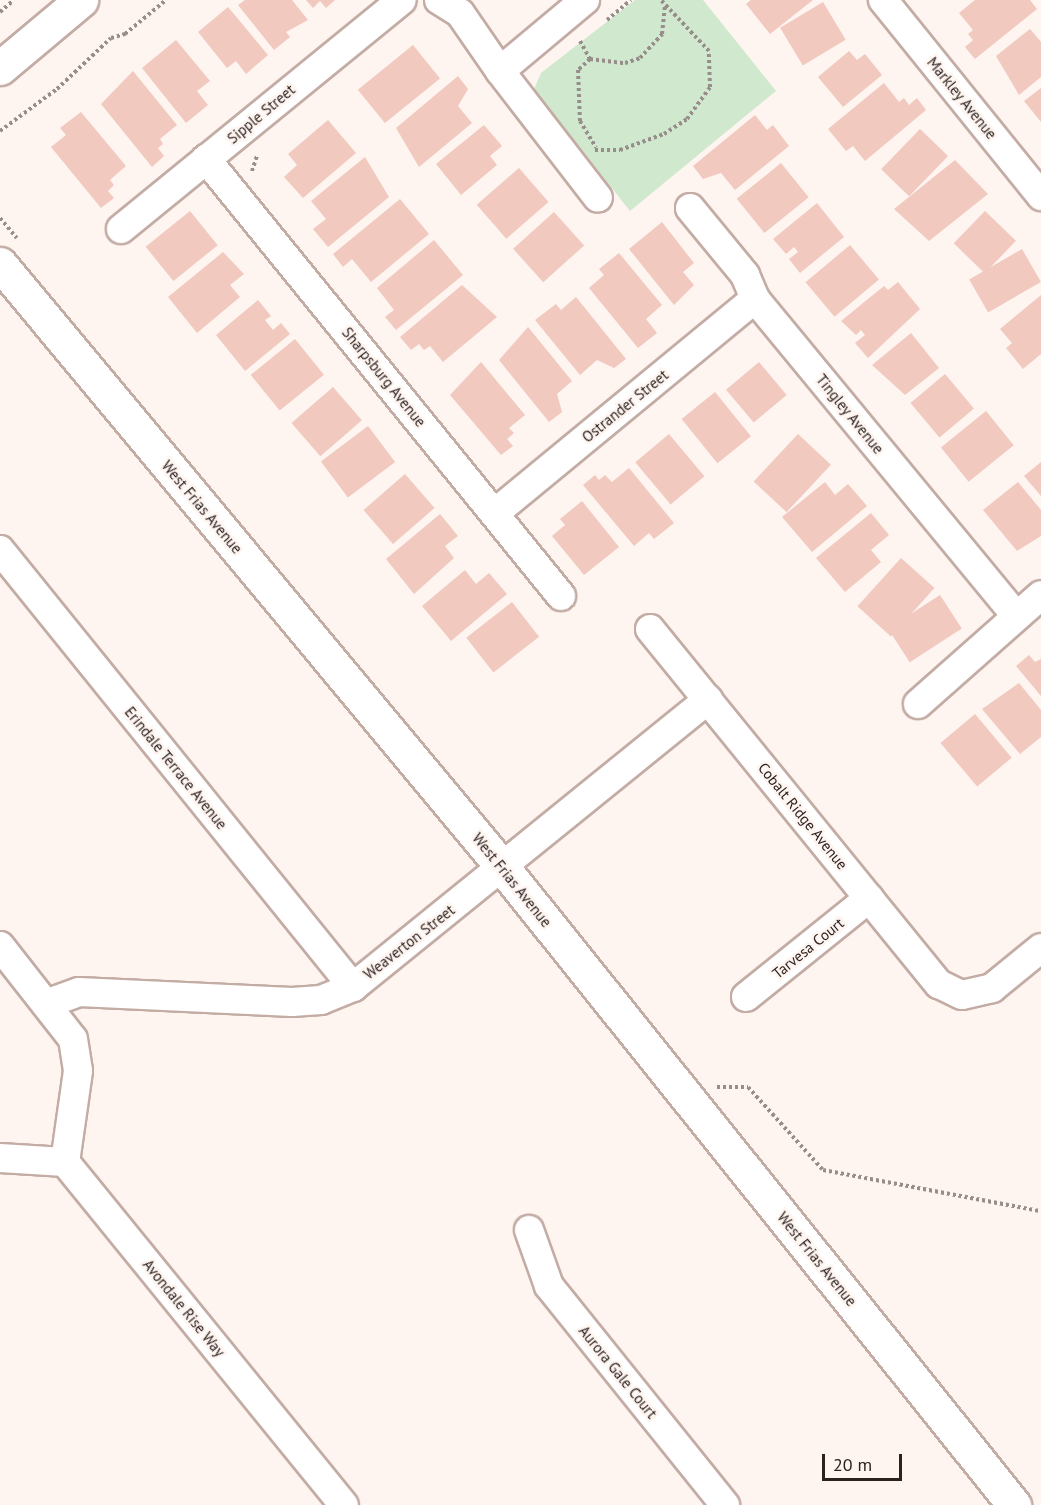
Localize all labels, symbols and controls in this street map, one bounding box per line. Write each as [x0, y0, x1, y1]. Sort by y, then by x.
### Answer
street label: Markley Avenue [923, 53, 1001, 143]
street label: Sipple Street [224, 81, 298, 147]
street label: Sharpsburg Avenue [338, 323, 430, 431]
street label: Ostrander Street [578, 366, 672, 446]
street label: Tingley Avenue [812, 370, 888, 458]
street label: West Frias Avenue [158, 457, 246, 557]
street label: Erindale Terrace Avenue [121, 703, 231, 833]
street label: Cobalt Ridge Avenue [754, 759, 852, 873]
street label: West Frias Avenue [468, 829, 556, 931]
street label: Weaverton Street [360, 901, 458, 983]
street label: Tarvesa Court [769, 914, 847, 982]
street label: West Frias Avenue [773, 1208, 861, 1310]
street label: Avondale Rise Way [139, 1256, 229, 1360]
street label: Aurora Gale Court [575, 1322, 661, 1422]
scale bar [825, 1442, 904, 1480]
text: 20 m [833, 1453, 872, 1476]

